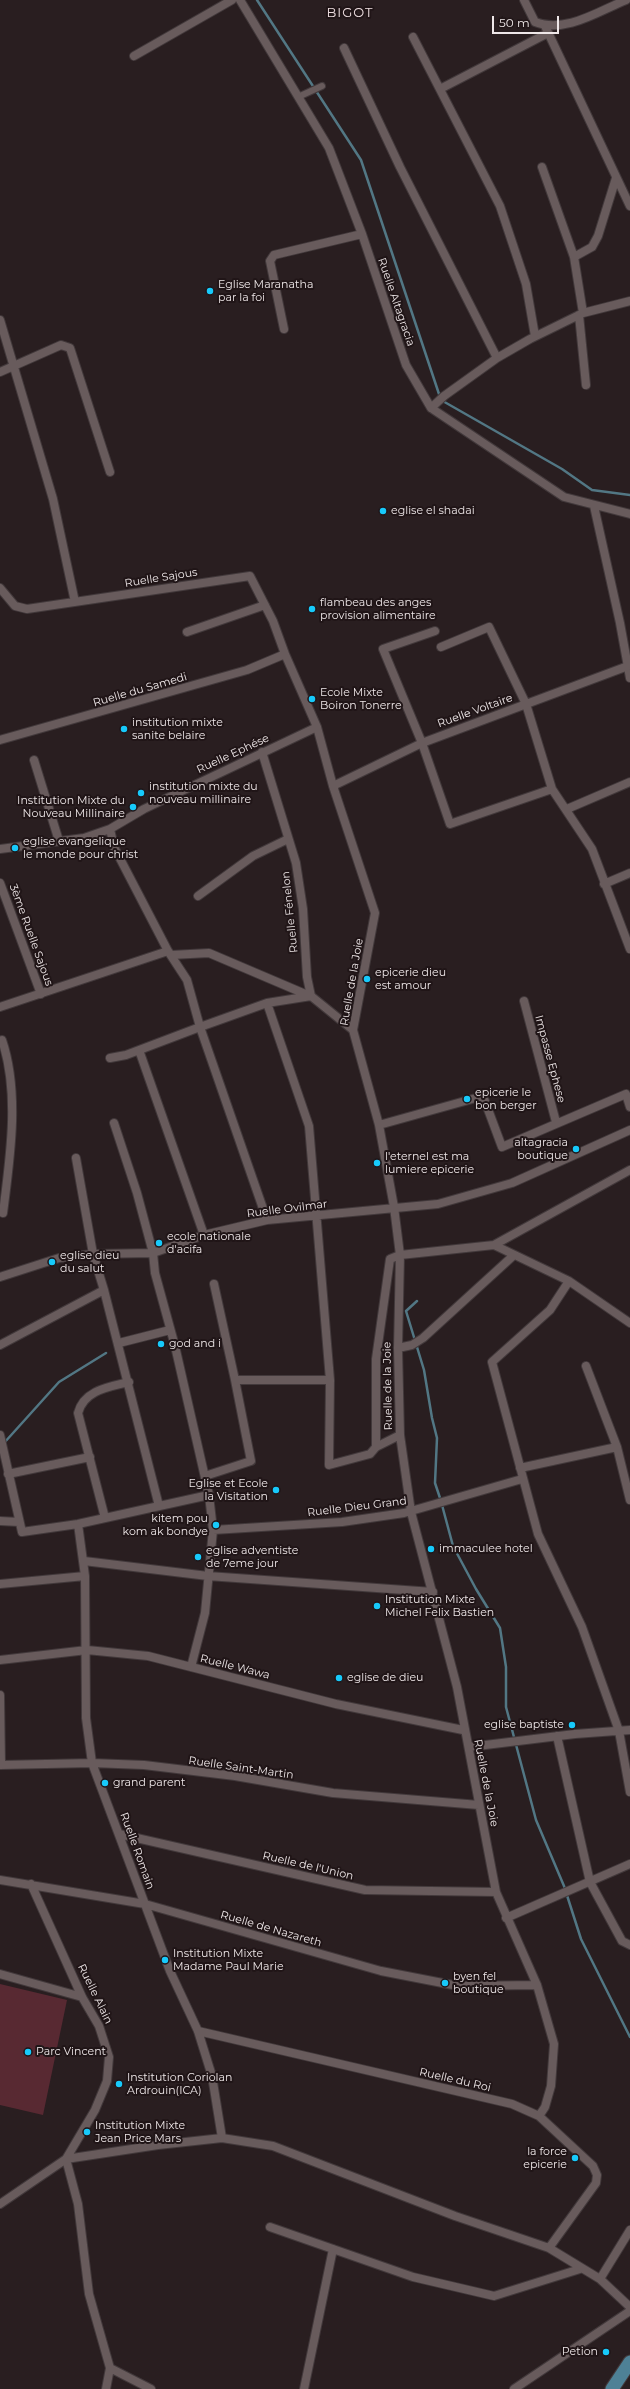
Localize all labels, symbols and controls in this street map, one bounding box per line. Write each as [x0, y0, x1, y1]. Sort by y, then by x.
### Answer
district label: BIGOT [326, 5, 374, 21]
scale bar [494, 8, 561, 34]
text: 50 m [499, 15, 530, 30]
street label: Ruelle Altagracia [375, 256, 417, 348]
place label: Eglise Maranatha par la foi [218, 278, 313, 304]
marker: Eglise Maranatha par la foi [205, 286, 215, 296]
place label: eglise el shadai [391, 504, 475, 518]
marker: eglise el shadai [378, 506, 388, 516]
street label: Ruelle Sajous [124, 566, 198, 590]
place label: flambeau des anges provision alimentaire [320, 596, 436, 622]
marker: flambeau des anges provision alimentaire [307, 604, 317, 614]
street label: Ruelle du Samedi [91, 670, 189, 710]
place label: Ecole Mixte Boiron Tonerre [320, 686, 402, 712]
street label: Ruelle Voltaire [436, 691, 514, 731]
marker: Ecole Mixte Boiron Tonerre [307, 694, 317, 704]
place label: institution mixte sanite belaire [132, 716, 223, 742]
marker: institution mixte sanite belaire [119, 724, 129, 734]
street label: Ruelle Ephése [195, 731, 271, 777]
place label: institution mixte du nouveau millinaire [149, 780, 258, 806]
marker: institution mixte du nouveau millinaire [136, 788, 146, 798]
place label: Institution Mixte du Nouveau Millinaire [17, 794, 125, 820]
marker: Institution Mixte du Nouveau Millinaire [128, 802, 138, 812]
place label: eglise evangelique le monde pour christ [23, 835, 138, 861]
marker: eglise evangelique le monde pour christ [10, 843, 20, 853]
street label: Ruelle Fénelon [279, 870, 301, 954]
street label: 3ème Ruelle Sajous [6, 882, 56, 988]
street label: Ruelle de la Joie [338, 937, 366, 1027]
place label: epicerie dieu est amour [375, 966, 446, 992]
marker: epicerie dieu est amour [362, 974, 372, 984]
street label: Impasse Ephese [532, 1014, 568, 1104]
place label: epicerie le bon berger [475, 1086, 537, 1112]
marker: epicerie le bon berger [462, 1094, 472, 1104]
place label: altagracia boutique [514, 1136, 568, 1162]
marker: altagracia boutique [571, 1144, 581, 1154]
place label: l'eternel est ma lumiere epicerie [385, 1150, 474, 1176]
marker: l'eternel est ma lumiere epicerie [372, 1158, 382, 1168]
street label: Ruelle Ovilmar [246, 1198, 328, 1220]
place label: ecole nationale d'acifa [167, 1230, 251, 1256]
marker: ecole nationale d'acifa [154, 1238, 164, 1248]
place label: eglise dieu du salut [60, 1249, 119, 1275]
marker: eglise dieu du salut [47, 1257, 57, 1267]
place label: god and i [169, 1337, 221, 1351]
marker: god and i [156, 1339, 166, 1349]
street label: Ruelle de la Joie [381, 1342, 395, 1430]
place label: Eglise et Ecole la Visitation [189, 1477, 268, 1503]
marker: Eglise et Ecole la Visitation [271, 1485, 281, 1495]
street label: Ruelle Dieu Grand [306, 1494, 408, 1520]
place label: kitem pou kom ak bondye [123, 1512, 208, 1538]
marker: kitem pou kom ak bondye [211, 1520, 221, 1530]
place label: immaculee hotel [439, 1542, 533, 1556]
place label: eglise adventiste de 7eme jour [206, 1544, 299, 1570]
marker: immaculee hotel [426, 1544, 436, 1554]
marker: eglise adventiste de 7eme jour [193, 1552, 203, 1562]
place label: Institution Mixte Michel Felix Bastien [385, 1593, 494, 1619]
marker: Institution Mixte Michel Felix Bastien [372, 1601, 382, 1611]
street label: Ruelle Wawa [199, 1652, 271, 1682]
place label: eglise de dieu [347, 1671, 423, 1685]
marker: eglise de dieu [334, 1673, 344, 1683]
place label: eglise baptiste [484, 1718, 564, 1732]
marker: eglise baptiste [567, 1720, 577, 1730]
street label: Ruelle de la Joie [471, 1738, 501, 1828]
street label: Ruelle Saint-Martin [188, 1754, 294, 1782]
place label: grand parent [113, 1776, 185, 1790]
marker: grand parent [100, 1778, 110, 1788]
street label: Ruelle Romain [117, 1811, 157, 1891]
street label: Ruelle de l'Union [261, 1849, 355, 1883]
street label: Ruelle de Nazareth [219, 1908, 323, 1950]
place label: Institution Mixte Madame Paul Marie [173, 1947, 284, 1973]
marker: Institution Mixte Madame Paul Marie [160, 1955, 170, 1965]
street label: Ruelle Alain [75, 1962, 115, 2026]
place label: byen fel boutique [453, 1970, 504, 1996]
marker: byen fel boutique [440, 1978, 450, 1988]
place label: Parc Vincent [36, 2045, 106, 2059]
marker: Parc Vincent [23, 2047, 33, 2057]
street label: Ruelle du Roi [418, 2065, 492, 2095]
place label: Institution Coriolan Ardrouin(ICA) [127, 2071, 232, 2097]
marker: Institution Coriolan Ardrouin(ICA) [114, 2079, 124, 2089]
place label: Institution Mixte Jean Price Mars [95, 2119, 185, 2145]
marker: Institution Mixte Jean Price Mars [82, 2127, 92, 2137]
place label: la force epicerie [523, 2145, 567, 2171]
marker: la force epicerie [570, 2153, 580, 2163]
place label: Petion [562, 2345, 598, 2359]
marker: Petion [601, 2347, 611, 2357]

